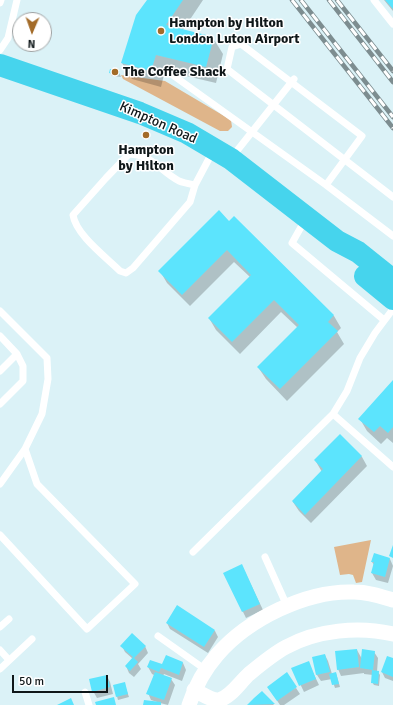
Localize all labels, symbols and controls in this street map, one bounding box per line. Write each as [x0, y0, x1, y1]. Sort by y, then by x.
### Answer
north arrow [12, 12, 52, 52]
place label: Hampton by Hilton London Luton Airport [169, 15, 300, 48]
marker: Hampton by Hilton London Luton Airport [156, 26, 166, 36]
text: N [28, 37, 36, 50]
place label: The Coffee Shack [123, 64, 226, 80]
marker: The Coffee Shack [110, 67, 120, 77]
street label: Kimpton Road [116, 98, 200, 148]
marker: Hampton by Hilton [141, 130, 151, 140]
place label: Hampton by Hilton [118, 142, 174, 174]
scale bar [14, 667, 110, 693]
text: 50 m [19, 674, 44, 689]

